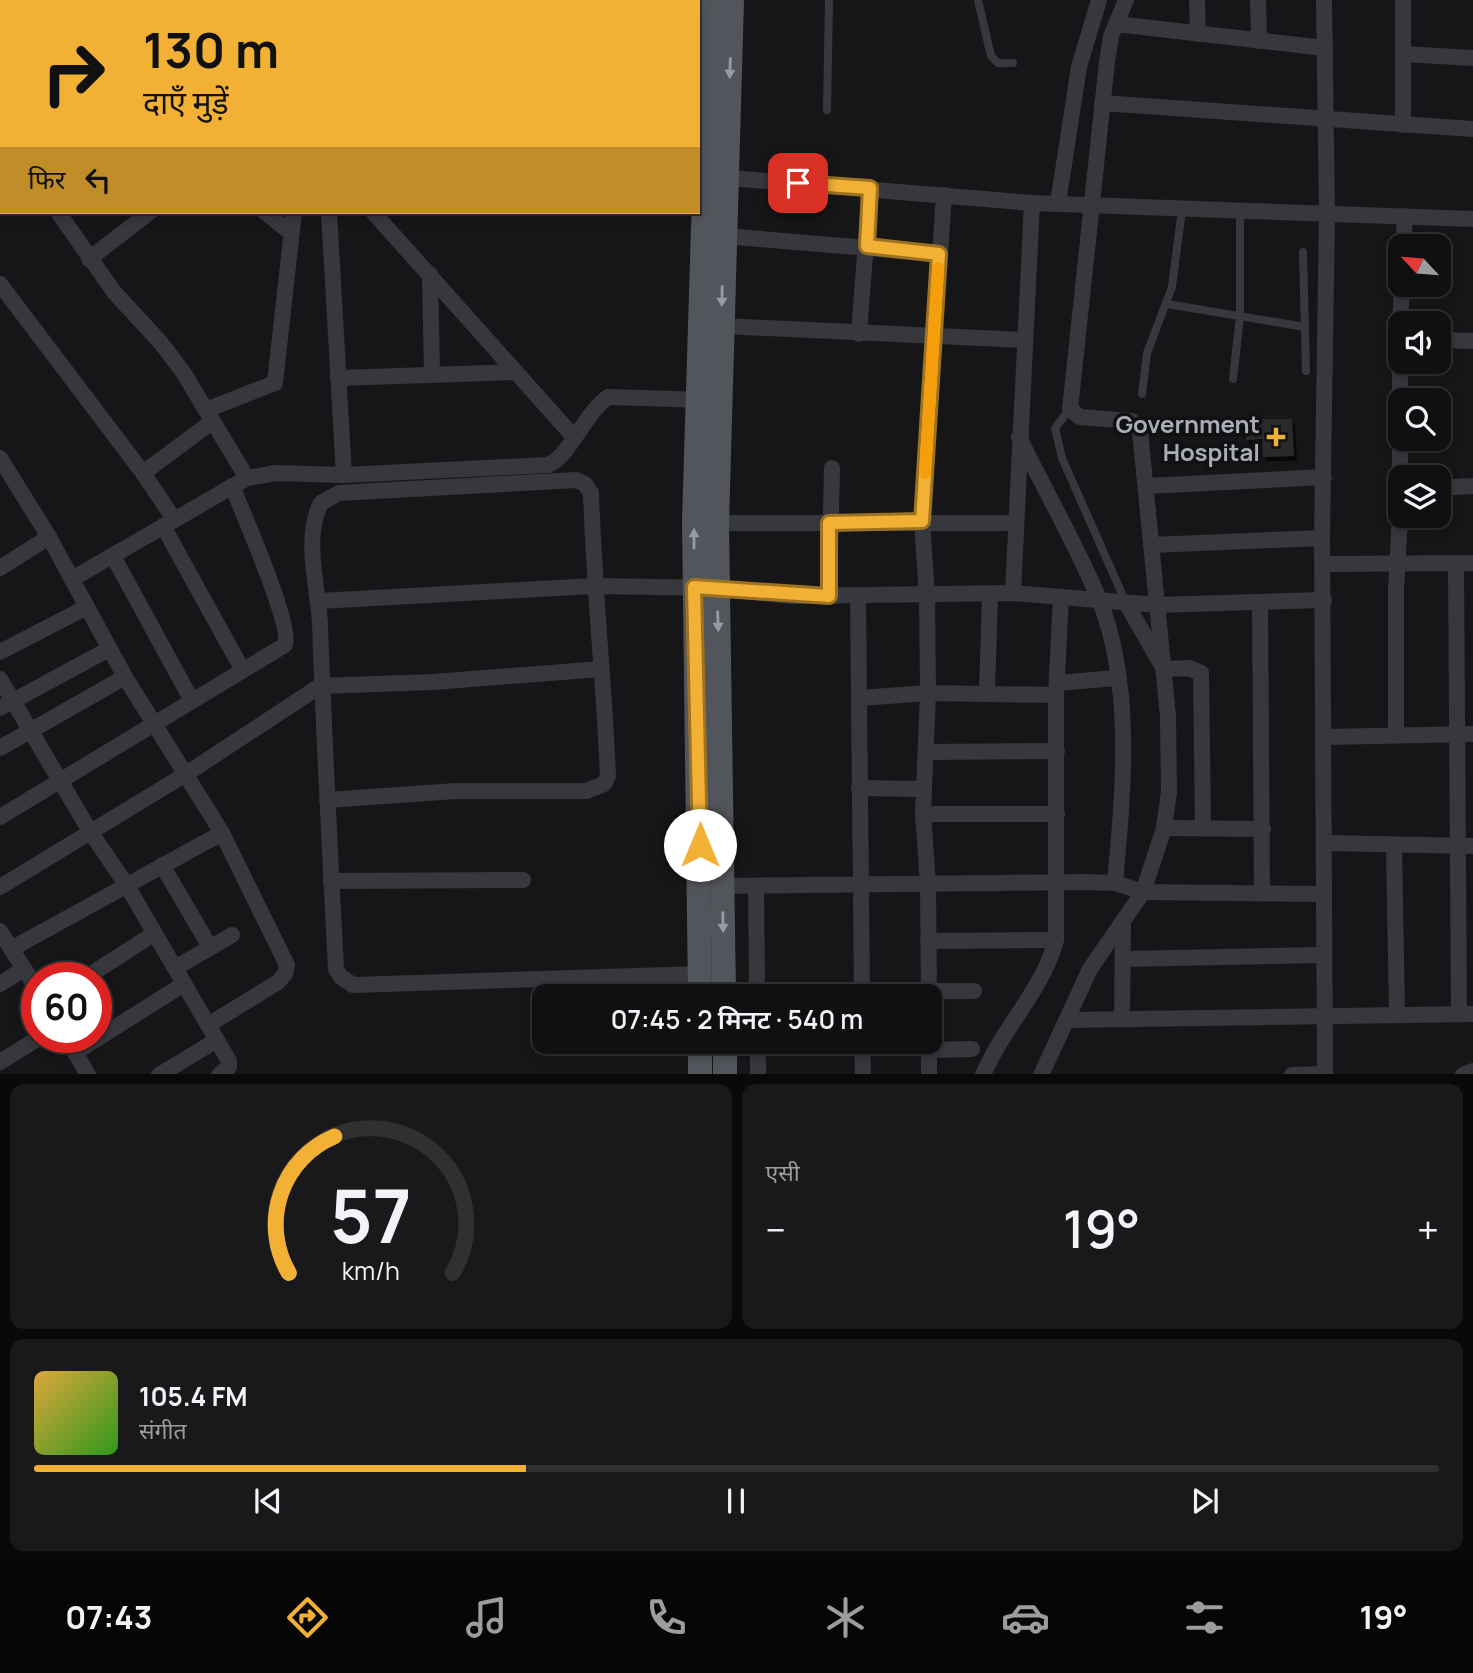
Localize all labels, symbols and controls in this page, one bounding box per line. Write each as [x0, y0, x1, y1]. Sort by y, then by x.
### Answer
text: 130 m [143, 16, 279, 83]
icon: right [28, 28, 119, 119]
one-way arrow [724, 57, 735, 79]
text: दाएँ मुड़ें [143, 80, 229, 124]
pin [768, 153, 828, 213]
text: फिर [28, 161, 65, 197]
icon: left [79, 161, 117, 199]
icon: arrive [779, 164, 817, 202]
north arrow [1388, 234, 1451, 298]
map controls [1388, 234, 1451, 528]
one-way arrow [717, 285, 728, 307]
button: sound [1388, 311, 1451, 374]
button: search [1388, 388, 1451, 451]
place label: Government Hospital [1115, 407, 1260, 468]
marker: Government Hospital [1266, 427, 1286, 447]
button: layers [1388, 465, 1451, 528]
one-way arrow [688, 528, 700, 550]
one-way arrow [712, 610, 723, 632]
position arrow [663, 808, 737, 882]
one-way arrow [717, 911, 729, 933]
speed limit sign: 60 [21, 962, 112, 1053]
text: 07:45 · 2 मिनट · 540 m [611, 1001, 863, 1037]
text: एसी [766, 1156, 800, 1188]
text: 57 [330, 1165, 412, 1265]
text: 19° [1063, 1193, 1140, 1264]
text: − [766, 1203, 786, 1255]
text: + [1417, 1203, 1439, 1255]
text: km/h [342, 1252, 400, 1287]
text: 105.4 FM [139, 1378, 248, 1414]
text: संगीत [139, 1414, 187, 1446]
icon: previous [249, 1482, 287, 1520]
icon: pause [717, 1482, 755, 1520]
icon: next [1186, 1482, 1224, 1520]
icon: directions [283, 1593, 332, 1642]
icon: music [462, 1593, 511, 1642]
icon: phone [642, 1593, 691, 1642]
icon: climate [821, 1593, 870, 1642]
icon: car [1001, 1593, 1050, 1642]
icon: filters [1180, 1593, 1229, 1642]
text: 07:43 [65, 1595, 152, 1639]
text: 19° [1359, 1595, 1408, 1639]

